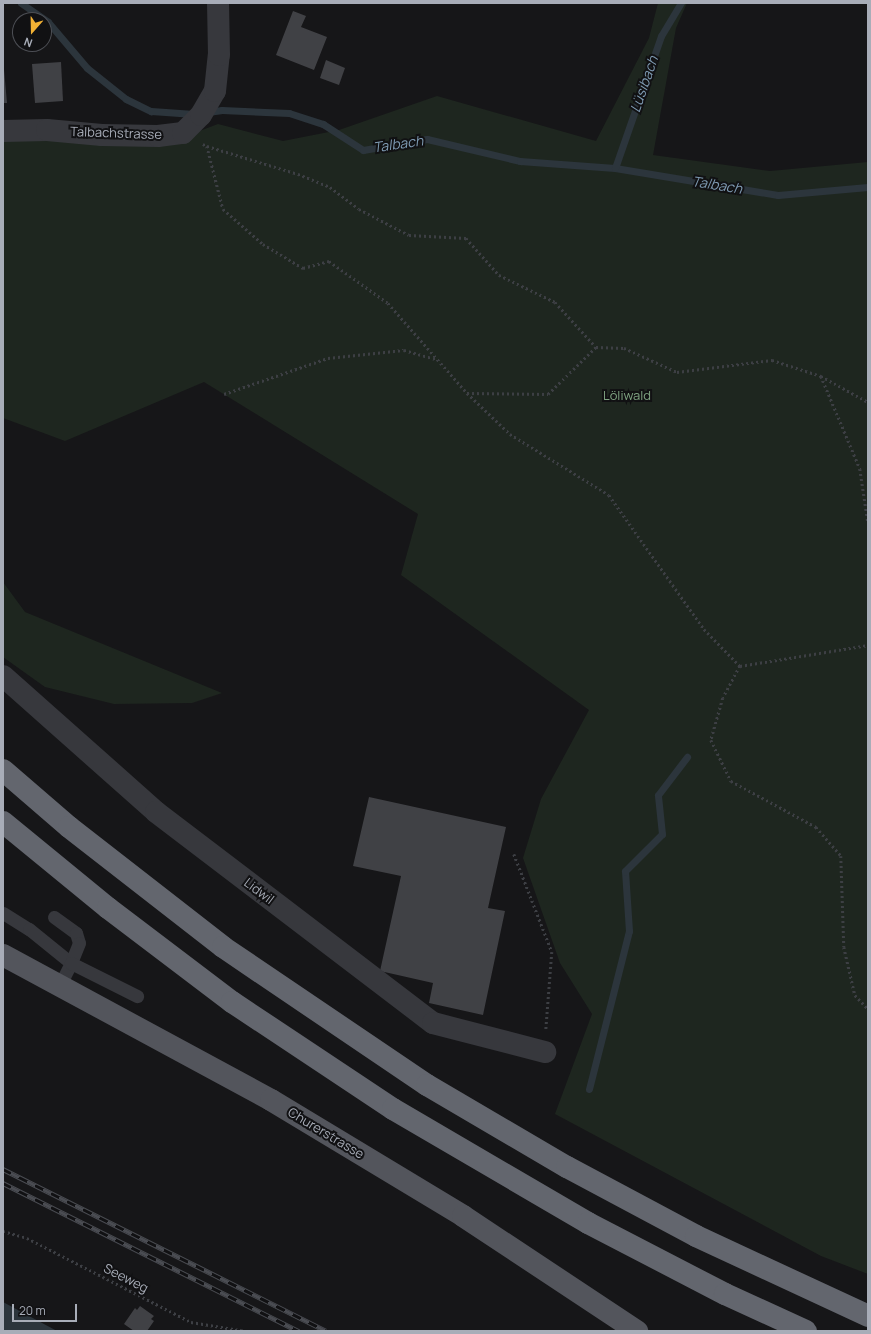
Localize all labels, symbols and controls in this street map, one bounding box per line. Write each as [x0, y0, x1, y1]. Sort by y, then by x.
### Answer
north arrow [12, 12, 52, 52]
text: N [22, 34, 34, 51]
water label: Lüsibach [627, 54, 661, 114]
street label: Talbachstrasse [70, 124, 162, 142]
water label: Talbach [372, 132, 424, 156]
water label: Talbach [691, 173, 743, 197]
park label: Löliwald [603, 387, 651, 403]
street label: Lidwil [241, 875, 277, 907]
street label: Churerstrasse [285, 1104, 367, 1162]
street label: Seeweg [101, 1260, 151, 1296]
scale bar [14, 1296, 79, 1322]
text: 20 m [19, 1302, 46, 1319]

